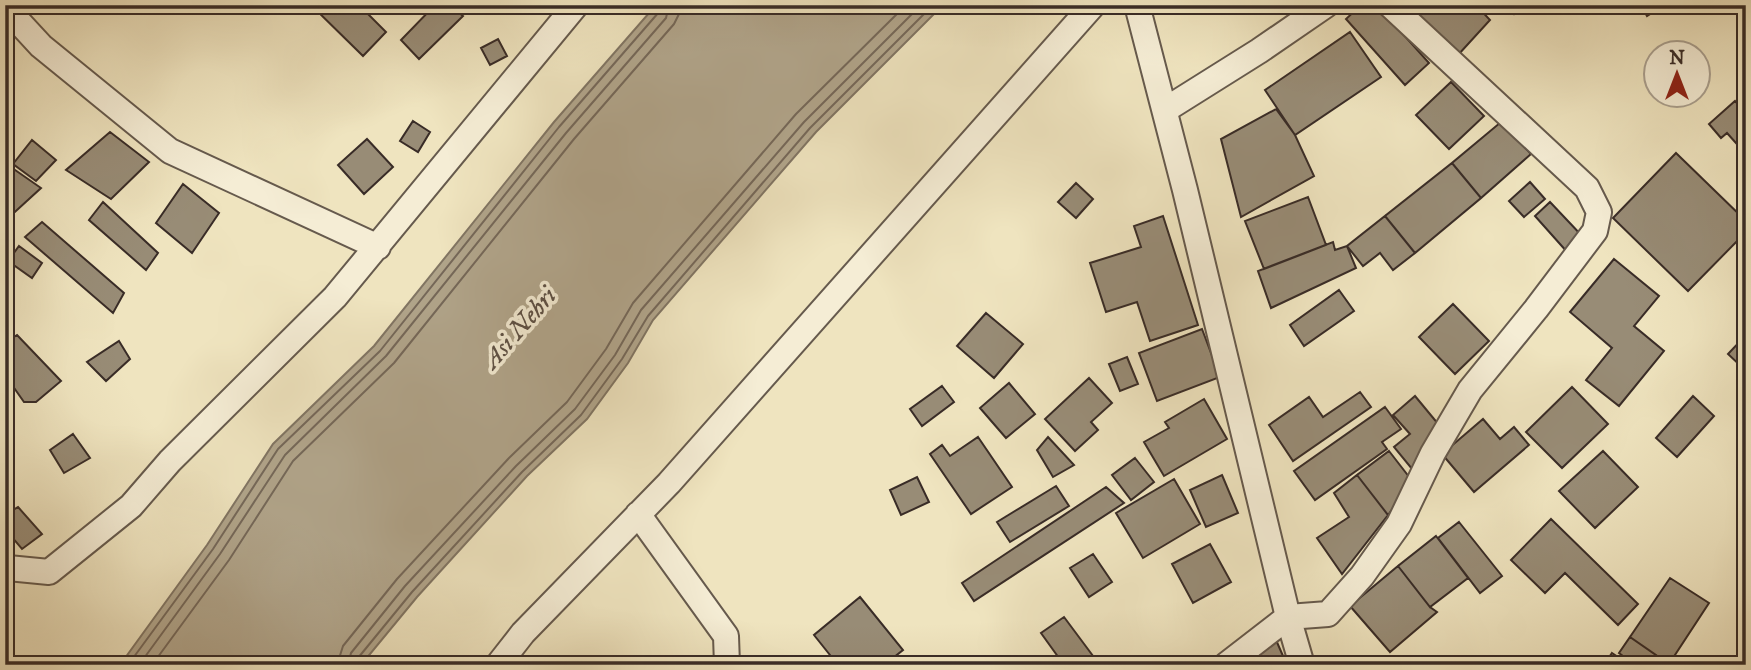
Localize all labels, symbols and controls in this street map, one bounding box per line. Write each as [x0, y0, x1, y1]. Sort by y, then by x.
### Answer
north arrow [1642, 38, 1712, 108]
text: N [1669, 47, 1685, 70]
water label: Asi Nehri [474, 279, 566, 378]

